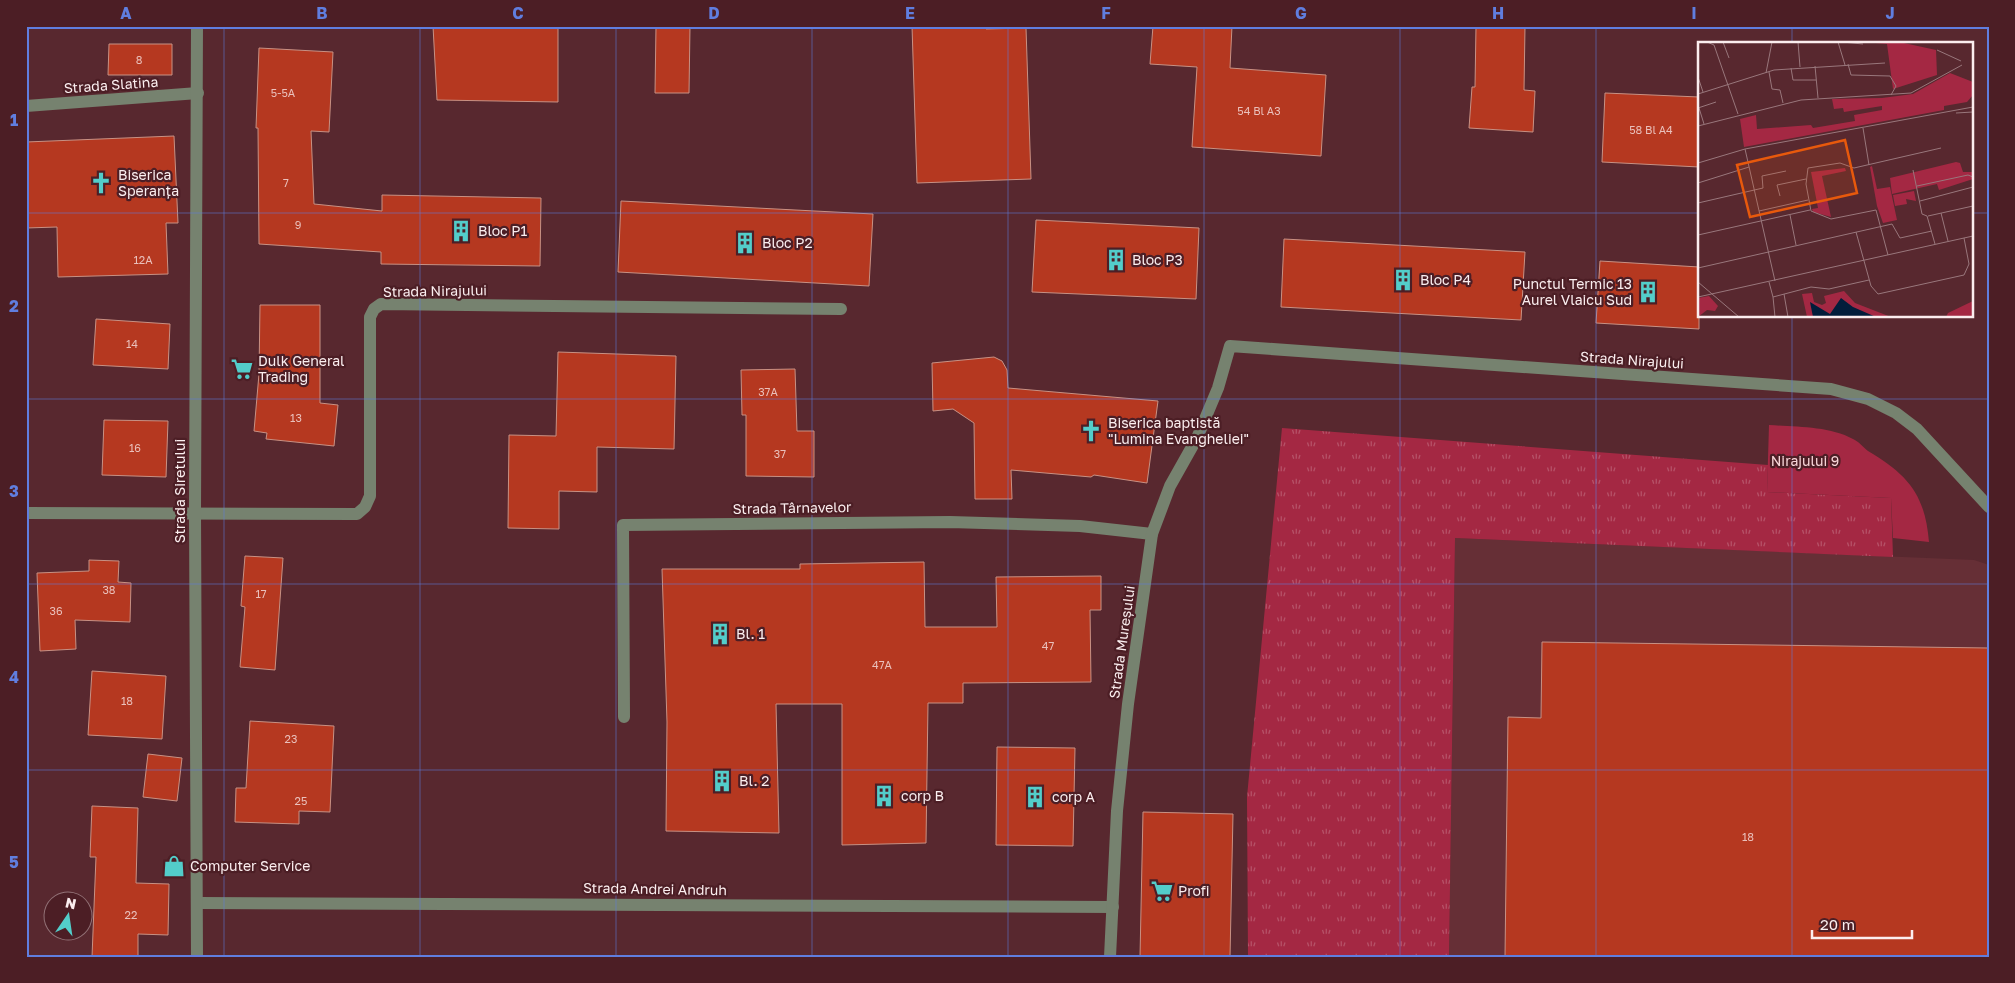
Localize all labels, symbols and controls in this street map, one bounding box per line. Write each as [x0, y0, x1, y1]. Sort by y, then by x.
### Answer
text: A [120, 3, 132, 23]
text: B [316, 3, 328, 23]
text: C [512, 3, 524, 23]
text: D [708, 3, 720, 23]
text: E [905, 3, 915, 23]
text: F [1101, 3, 1111, 23]
text: G [1295, 3, 1307, 23]
text: H [1492, 3, 1504, 23]
text: I [1691, 3, 1697, 23]
text: J [1885, 3, 1895, 23]
inset map [1698, 42, 1972, 318]
house number: 8 [136, 53, 143, 66]
street label: Strada Slatina [63, 73, 159, 96]
house number: 5-5A [271, 86, 296, 99]
house number: 54 Bl A3 [1237, 104, 1281, 117]
text: 1 [10, 110, 18, 130]
house number: 58 Bl A4 [1629, 123, 1673, 136]
place label: Biserica Speranța [118, 166, 179, 199]
church icon: Biserica Speranța [88, 170, 114, 196]
house number: 7 [283, 176, 289, 189]
house number: 9 [295, 218, 301, 231]
building icon: Bloc P1 [448, 218, 474, 244]
place label: Bloc P1 [478, 222, 527, 239]
building icon: Bloc P2 [732, 230, 758, 256]
place label: Bloc P2 [762, 234, 813, 251]
building icon: Bloc P3 [1103, 247, 1129, 273]
place label: Bloc P3 [1132, 251, 1183, 268]
house number: 12A [133, 253, 153, 266]
building icon: Bloc P4 [1390, 267, 1416, 293]
place label: Bloc P4 [1420, 271, 1471, 288]
place label: Punctul Termic 13 Aurel Vlaicu Sud [1513, 275, 1632, 308]
building icon: Punctul Termic 13 Aurel Vlaicu Sud [1635, 279, 1661, 305]
street label: Strada Nirajului [383, 281, 487, 300]
text: 2 [9, 296, 19, 316]
house number: 14 [126, 337, 138, 350]
street label: Strada Nirajului [1580, 347, 1685, 372]
place label: Dulk General Trading [258, 352, 345, 385]
supermarket icon: Dulk General Trading [229, 356, 255, 382]
house number: 37A [758, 385, 778, 398]
house number: 13 [290, 411, 302, 424]
place label: Biserica baptistă "Lumina Evangheliei" [1108, 414, 1249, 447]
church icon: Biserica baptistă "Lumina Evangheliei" [1078, 418, 1104, 444]
street label: Strada Siretului [171, 439, 188, 543]
house number: 16 [129, 441, 141, 454]
house number: 37 [774, 447, 786, 460]
park label: Nirajului 9 [1771, 452, 1839, 469]
text: 3 [9, 481, 19, 501]
street label: Strada Târnavelor [732, 498, 852, 517]
house number: 38 [102, 583, 116, 596]
street label: Strada Mureșului [1105, 584, 1138, 700]
house number: 17 [255, 587, 267, 600]
house number: 36 [49, 604, 63, 617]
building icon: Bl. 1 [707, 621, 733, 647]
place label: Bl. 1 [736, 625, 765, 642]
house number: 47 [1042, 639, 1054, 652]
house number: 47A [872, 658, 893, 671]
text: 4 [9, 667, 19, 687]
house number: 18 [121, 694, 133, 707]
house number: 23 [285, 732, 297, 745]
building icon: Bl. 2 [709, 768, 735, 794]
place label: Bl. 2 [739, 772, 769, 789]
building icon: corp B [871, 783, 897, 809]
building icon: corp A [1022, 784, 1048, 810]
place label: corp B [901, 787, 944, 804]
place label: corp A [1052, 788, 1096, 805]
house number: 25 [295, 794, 307, 807]
house number: 18 [1742, 830, 1754, 843]
text: 5 [9, 852, 19, 872]
shop icon: Computer Service [161, 853, 187, 879]
place label: Computer Service [190, 857, 310, 874]
supermarket icon: Profi [1149, 878, 1175, 904]
street label: Strada Andrei Andruh [583, 879, 727, 898]
place label: Profi [1178, 882, 1210, 899]
north arrow [42, 890, 92, 940]
text: N [64, 893, 78, 912]
house number: 22 [125, 908, 137, 921]
scale bar [1812, 908, 1912, 940]
text: 20 m [1820, 915, 1855, 933]

